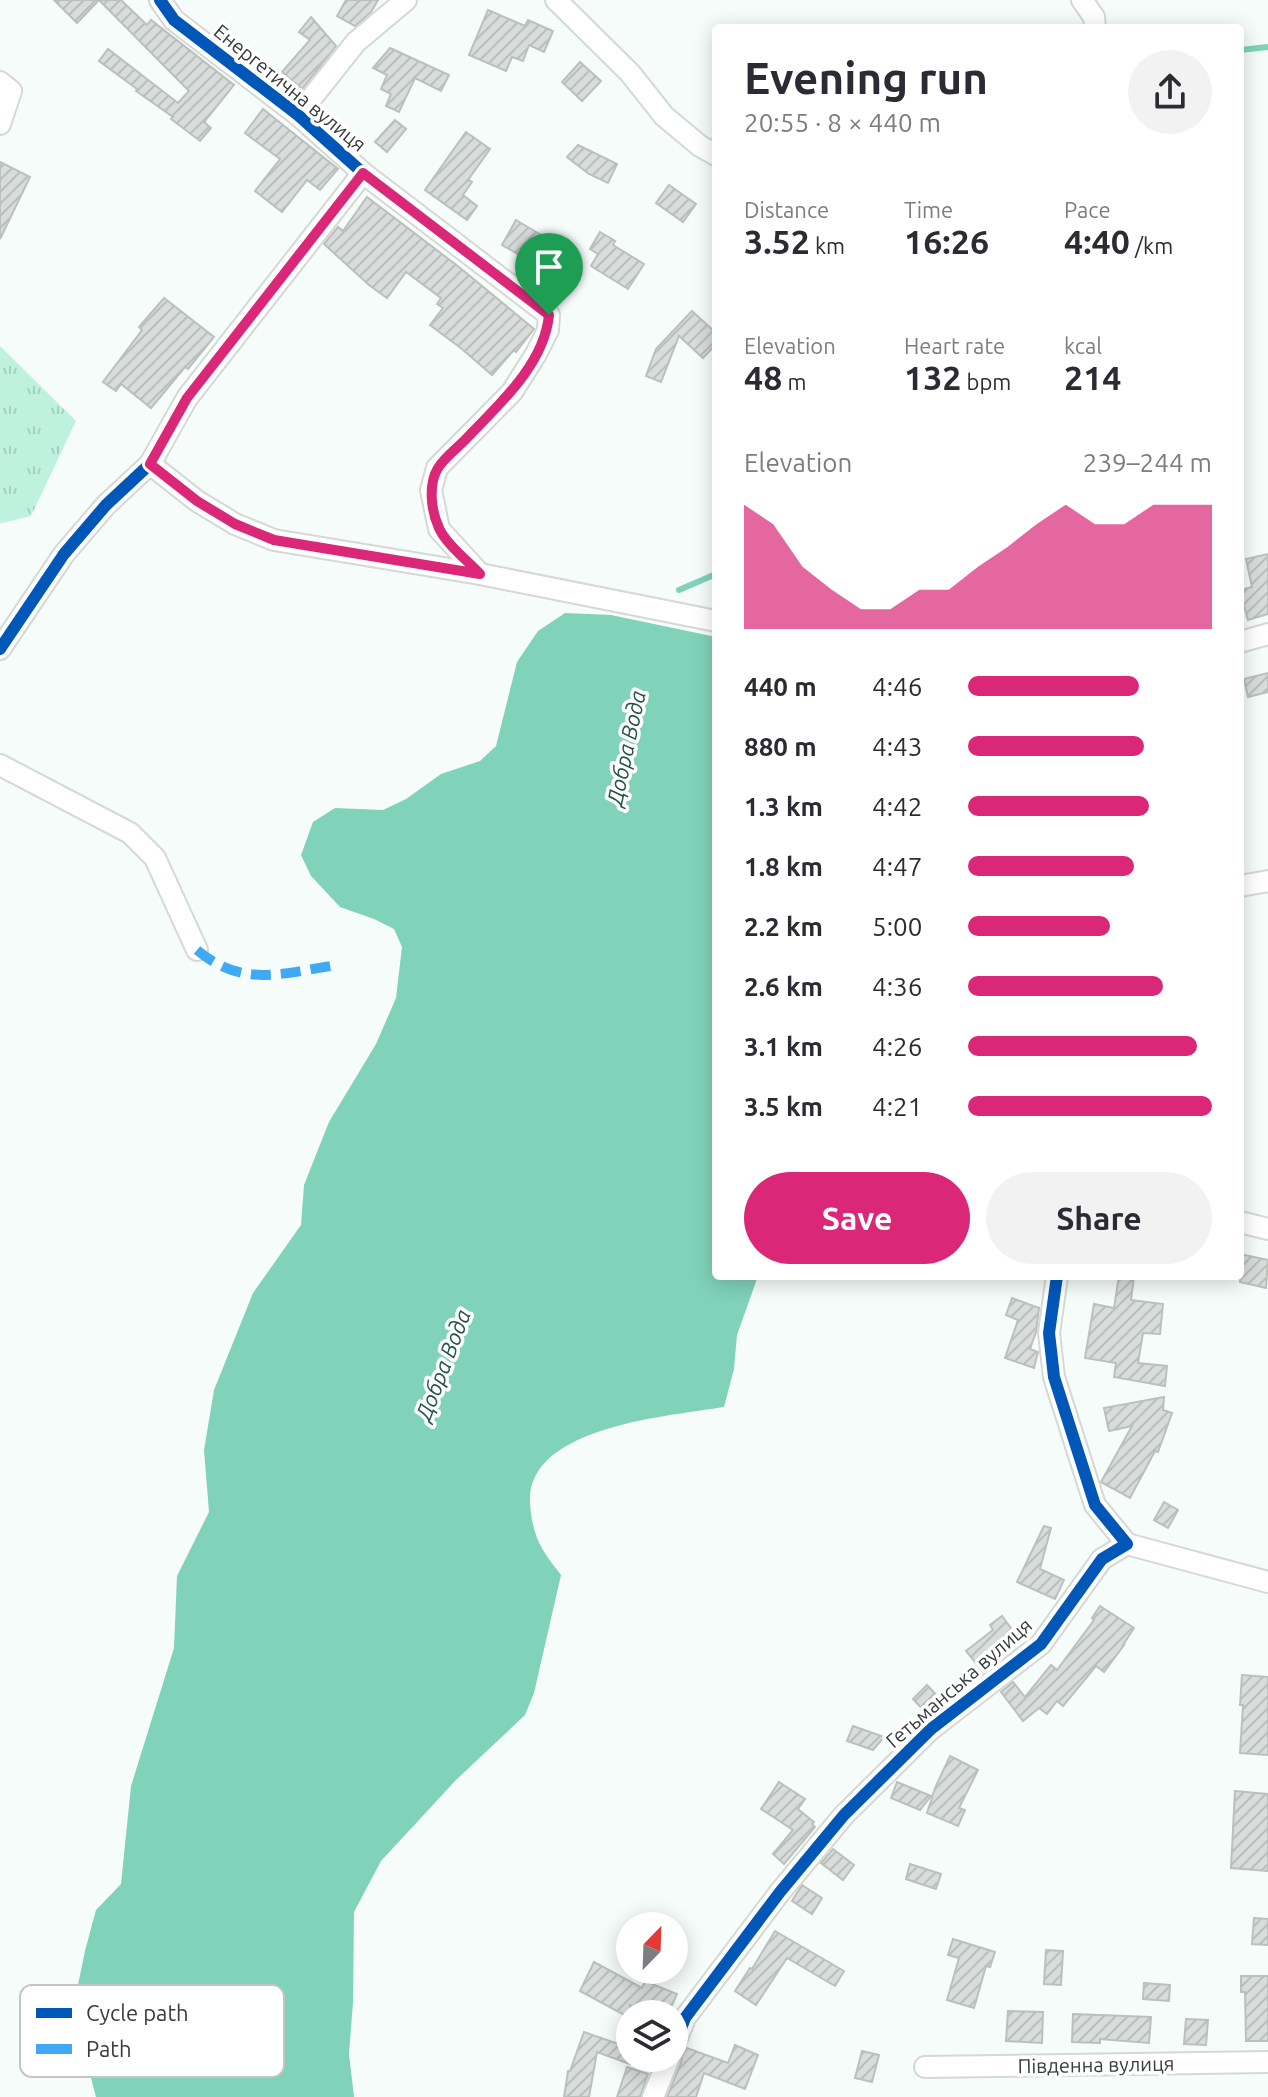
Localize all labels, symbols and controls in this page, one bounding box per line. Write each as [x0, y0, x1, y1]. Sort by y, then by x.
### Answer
street label: Енергетична вулиця [210, 19, 371, 156]
button: share [1128, 50, 1212, 134]
text: Evening run [744, 53, 988, 102]
text: 20:55 · 8 × 440 m [744, 108, 941, 137]
text: Distance [744, 197, 829, 222]
text: Time [904, 197, 953, 222]
text: Pace [1064, 197, 1111, 222]
text: 3.52 [744, 222, 810, 260]
text: 16:26 [904, 222, 989, 260]
text: 4:40 [1064, 222, 1130, 260]
pin [515, 233, 583, 315]
text: km [810, 233, 845, 258]
text: /km [1130, 233, 1173, 258]
icon: arrive [527, 245, 571, 289]
text: Elevation [744, 333, 836, 358]
text: Heart rate [904, 333, 1005, 358]
text: kcal [1064, 333, 1102, 358]
text: 48 [744, 358, 782, 396]
text: 132 [904, 358, 962, 396]
text: 214 [1064, 358, 1122, 396]
text: m [782, 369, 806, 394]
text: bpm [962, 369, 1011, 394]
text: Elevation [744, 448, 852, 477]
text: 239–244 m [1083, 448, 1212, 477]
text: 440 m [744, 672, 817, 701]
text: 4:46 [872, 672, 922, 701]
water label: Добра Вода [601, 688, 650, 809]
text: 880 m [744, 732, 817, 761]
text: 4:43 [872, 732, 922, 761]
text: 1.3 km [744, 792, 823, 821]
text: 4:42 [872, 792, 922, 821]
text: 1.8 km [744, 852, 823, 881]
text: 4:47 [872, 852, 922, 881]
text: 2.2 km [744, 912, 823, 941]
text: 5:00 [872, 912, 922, 941]
text: 2.6 km [744, 972, 823, 1001]
text: 4:36 [872, 972, 922, 1001]
text: 3.1 km [744, 1032, 823, 1061]
text: 4:26 [872, 1032, 922, 1061]
text: 3.5 km [744, 1092, 823, 1121]
text: 4:21 [872, 1092, 922, 1121]
button: Save [744, 1172, 970, 1264]
button: Share [986, 1172, 1212, 1264]
water label: Добра Вода [409, 1306, 475, 1426]
street label: Гетьманська вулиця [881, 1613, 1036, 1752]
north arrow [616, 1912, 688, 1984]
map controls [616, 1912, 688, 2072]
legend [20, 1985, 284, 2077]
text: Cycle path [86, 2000, 189, 2025]
button: layers [616, 2000, 688, 2072]
text: Path [86, 2036, 131, 2061]
street label: Південна вулиця [1017, 2052, 1175, 2077]

